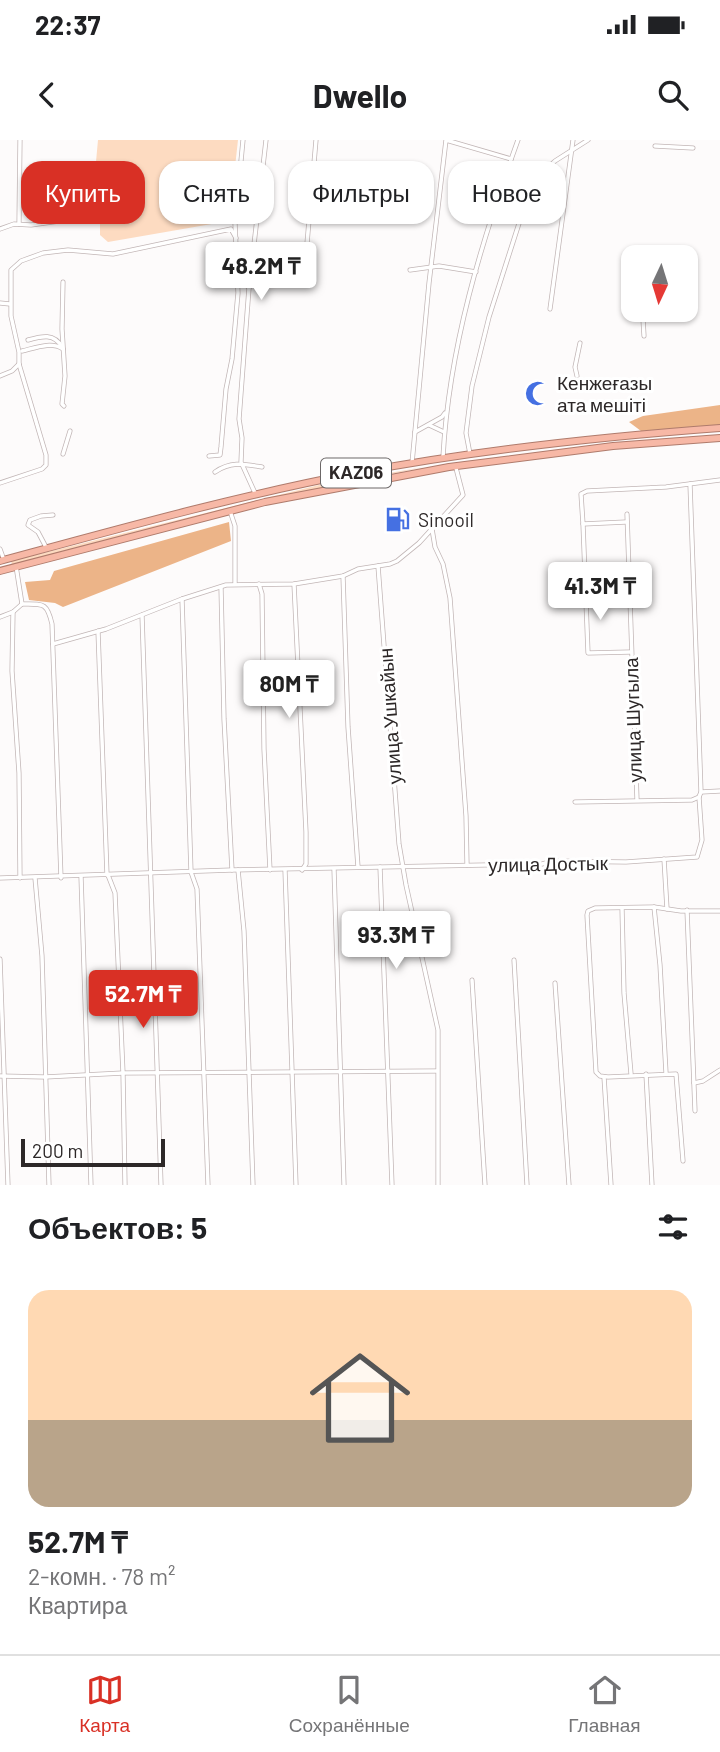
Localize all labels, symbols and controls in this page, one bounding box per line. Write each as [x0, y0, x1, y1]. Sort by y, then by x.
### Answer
text: 22:37 [35, 9, 101, 40]
icon: back [28, 76, 66, 114]
text: Dwello [313, 76, 407, 114]
icon: search [654, 76, 692, 114]
chip: Купить [21, 161, 145, 224]
chip: Снять [159, 161, 274, 224]
chip: Фильтры [288, 161, 434, 224]
chip: Новое [448, 161, 566, 224]
pin: 48.2M ₸ [196, 242, 326, 302]
north arrow [621, 245, 698, 322]
map controls [621, 245, 698, 322]
text: 48.2M ₸ [221, 251, 301, 279]
place label: Кенжеғазы ата мешіті [557, 371, 652, 416]
mosque icon: Кенжеғазы ата мешіті [523, 380, 551, 408]
road number: KАZ06 [321, 458, 391, 488]
fuel station icon: Sinooil [384, 506, 412, 534]
place label: Sinooil [418, 508, 474, 531]
pin: 41.3M ₸ [535, 562, 665, 622]
text: 41.3M ₸ [564, 571, 636, 599]
street label: улица Ушкайын [373, 647, 406, 785]
street label: улица Шугыла [619, 657, 646, 783]
pin: 80M ₸ [240, 660, 338, 720]
text: 80M ₸ [259, 669, 319, 697]
street label: улица Достык [488, 851, 609, 876]
pin: 93.3M ₸ [331, 912, 461, 971]
text: 93.3M ₸ [358, 920, 434, 948]
pin: 52.7M ₸ [78, 970, 208, 1030]
text: 52.7M ₸ [105, 979, 181, 1007]
scale bar [21, 1136, 164, 1168]
text: 200 m [32, 1139, 83, 1162]
icon: filters [654, 1208, 692, 1246]
text: Объектов: 5 [28, 1209, 207, 1245]
icon: home [297, 1335, 423, 1461]
text: 52.7M ₸ [28, 1523, 128, 1559]
text: 2-комн. · 78 m² [28, 1562, 175, 1590]
text: Квартира [28, 1591, 127, 1619]
tab: Карта [79, 1671, 130, 1737]
tab: Сохранённые [289, 1671, 410, 1737]
tab: Главная [568, 1671, 641, 1737]

